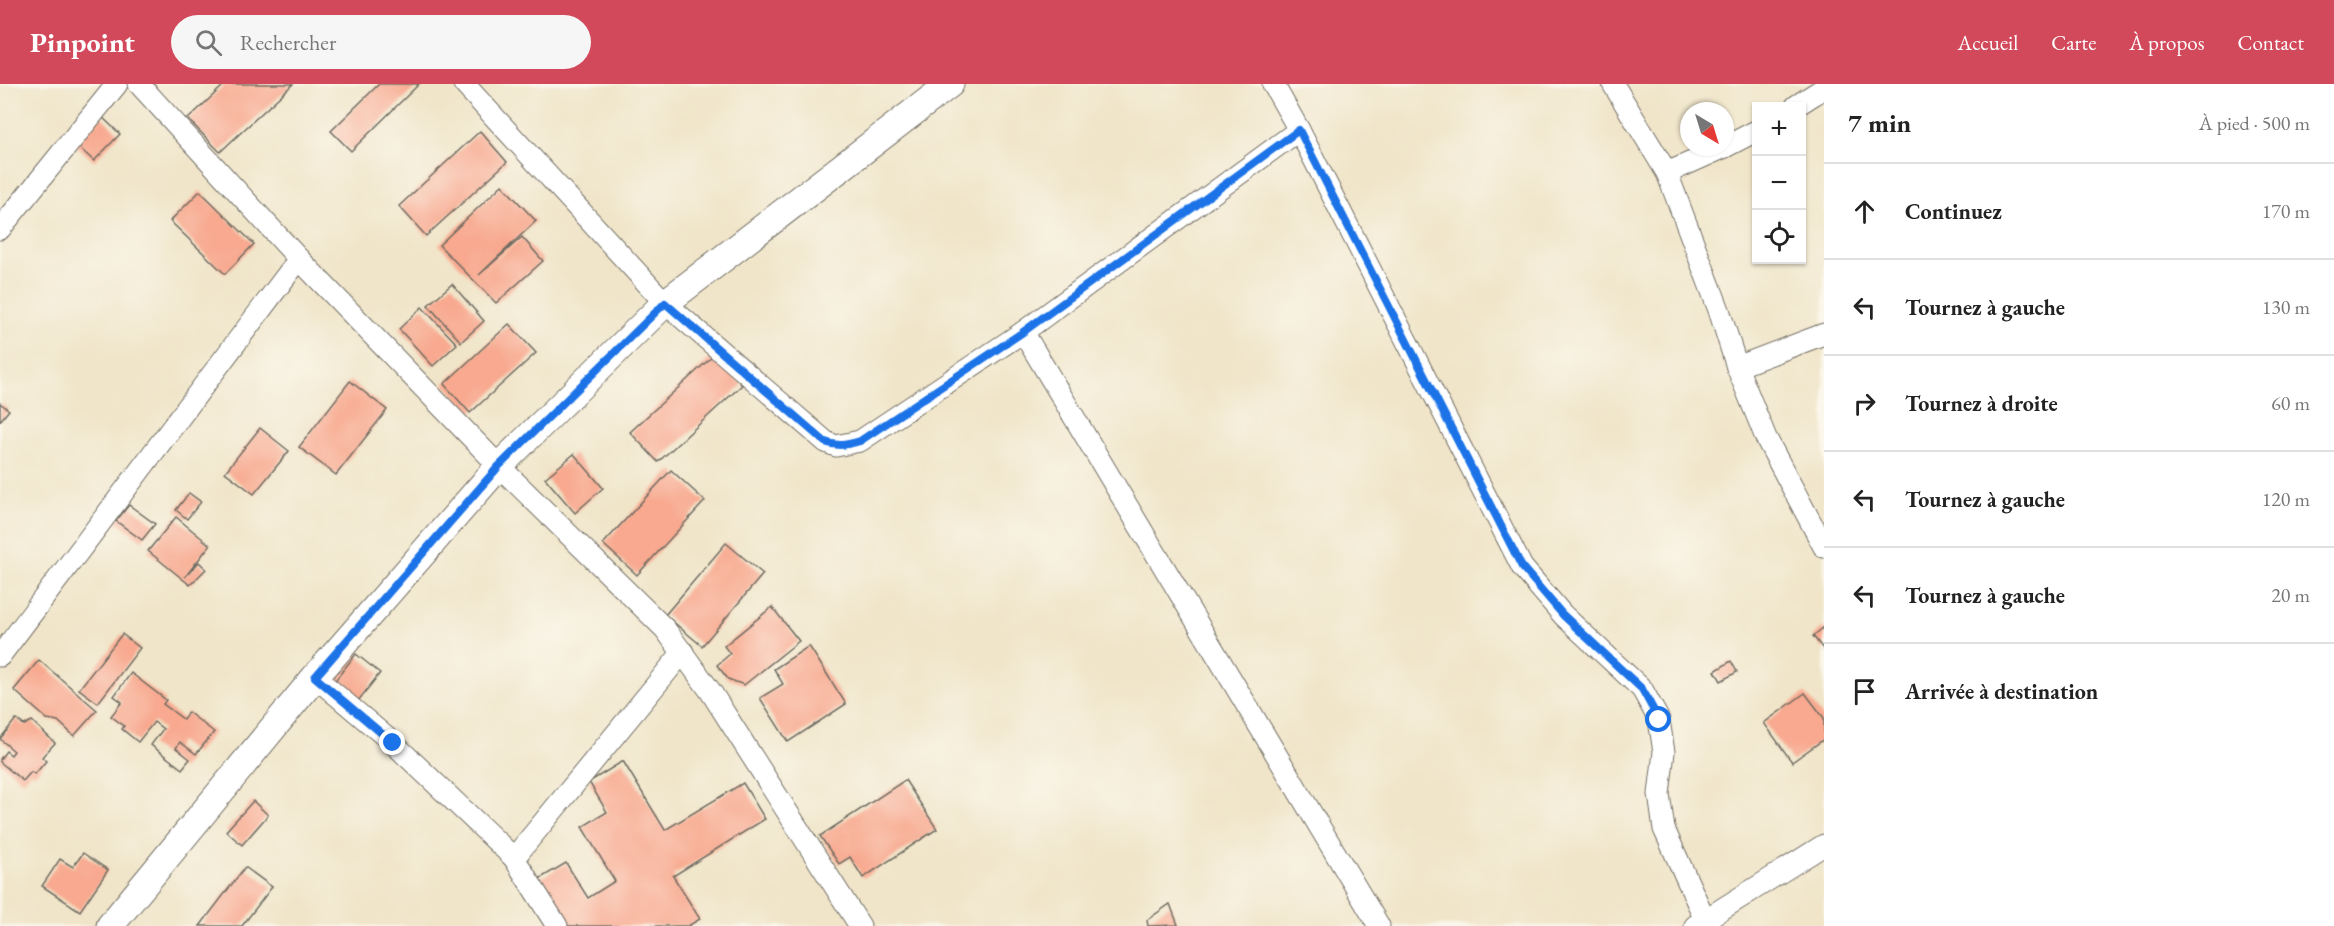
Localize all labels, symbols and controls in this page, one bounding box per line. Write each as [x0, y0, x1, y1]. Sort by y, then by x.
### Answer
search box [171, 15, 591, 69]
text: Pinpoint [30, 24, 135, 60]
icon: search [192, 26, 225, 59]
text: Rechercher [240, 28, 336, 57]
text: Accueil [1958, 29, 2018, 56]
text: Carte [2051, 29, 2096, 56]
text: À propos [2129, 29, 2204, 56]
text: Contact [2237, 29, 2304, 56]
north arrow [1680, 102, 1734, 156]
map controls [1752, 102, 1806, 264]
button: + [1752, 102, 1806, 156]
text: 7 min [1848, 106, 1911, 140]
text: À pied · 500 m [2199, 110, 2310, 136]
button: − [1752, 156, 1806, 210]
icon: ahead [1848, 195, 1881, 228]
text: Continuez [1905, 197, 2002, 226]
text: 170 m [2262, 198, 2310, 224]
button: locate [1752, 210, 1806, 264]
icon: left [1848, 291, 1881, 324]
text: Tournez à gauche [1905, 293, 2065, 322]
text: 130 m [2262, 294, 2310, 320]
icon: right [1848, 387, 1881, 420]
text: Tournez à droite [1905, 389, 2058, 418]
text: 60 m [2271, 390, 2310, 416]
icon: left [1848, 483, 1881, 516]
text: Tournez à gauche [1905, 485, 2065, 514]
text: 120 m [2262, 486, 2310, 512]
icon: left [1848, 579, 1881, 612]
text: Tournez à gauche [1905, 581, 2065, 610]
text: 20 m [2271, 582, 2310, 608]
icon: arrive [1848, 675, 1881, 708]
text: Arrivée à destination [1905, 677, 2098, 706]
route start [1645, 706, 1671, 732]
route end [379, 729, 405, 755]

